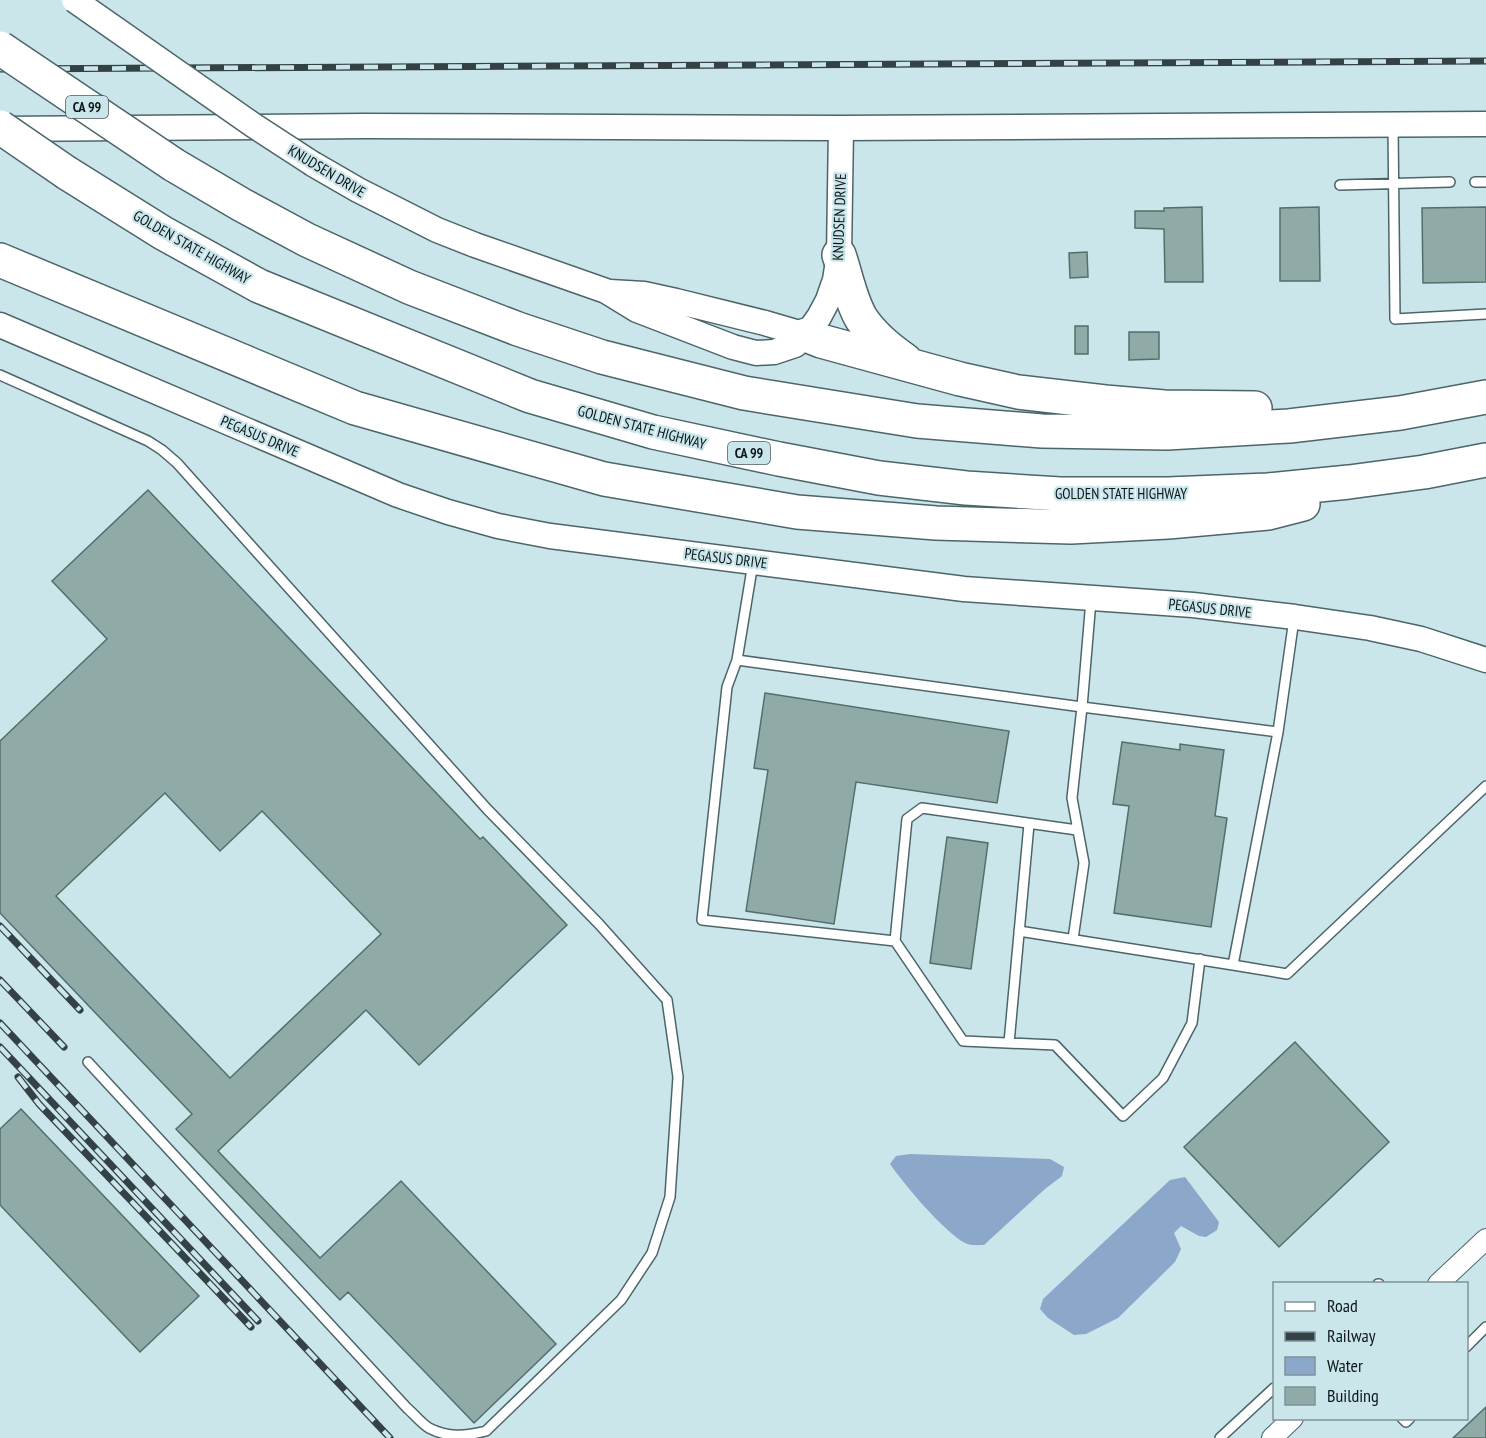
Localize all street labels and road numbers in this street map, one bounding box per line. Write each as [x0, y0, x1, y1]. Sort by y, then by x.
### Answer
road number: CA 99 [66, 96, 108, 118]
street label: KNUDSEN DRIVE [285, 140, 369, 202]
street label: KNUDSEN DRIVE [828, 173, 850, 261]
street label: GOLDEN STATE HIGHWAY [130, 206, 254, 288]
street label: GOLDEN STATE HIGHWAY [576, 401, 708, 453]
street label: PEGASUS DRIVE [218, 411, 302, 461]
road number: CA 99 [728, 442, 770, 464]
street label: GOLDEN STATE HIGHWAY [1055, 484, 1187, 503]
street label: PEGASUS DRIVE [683, 543, 769, 573]
street label: PEGASUS DRIVE [1168, 594, 1252, 622]

